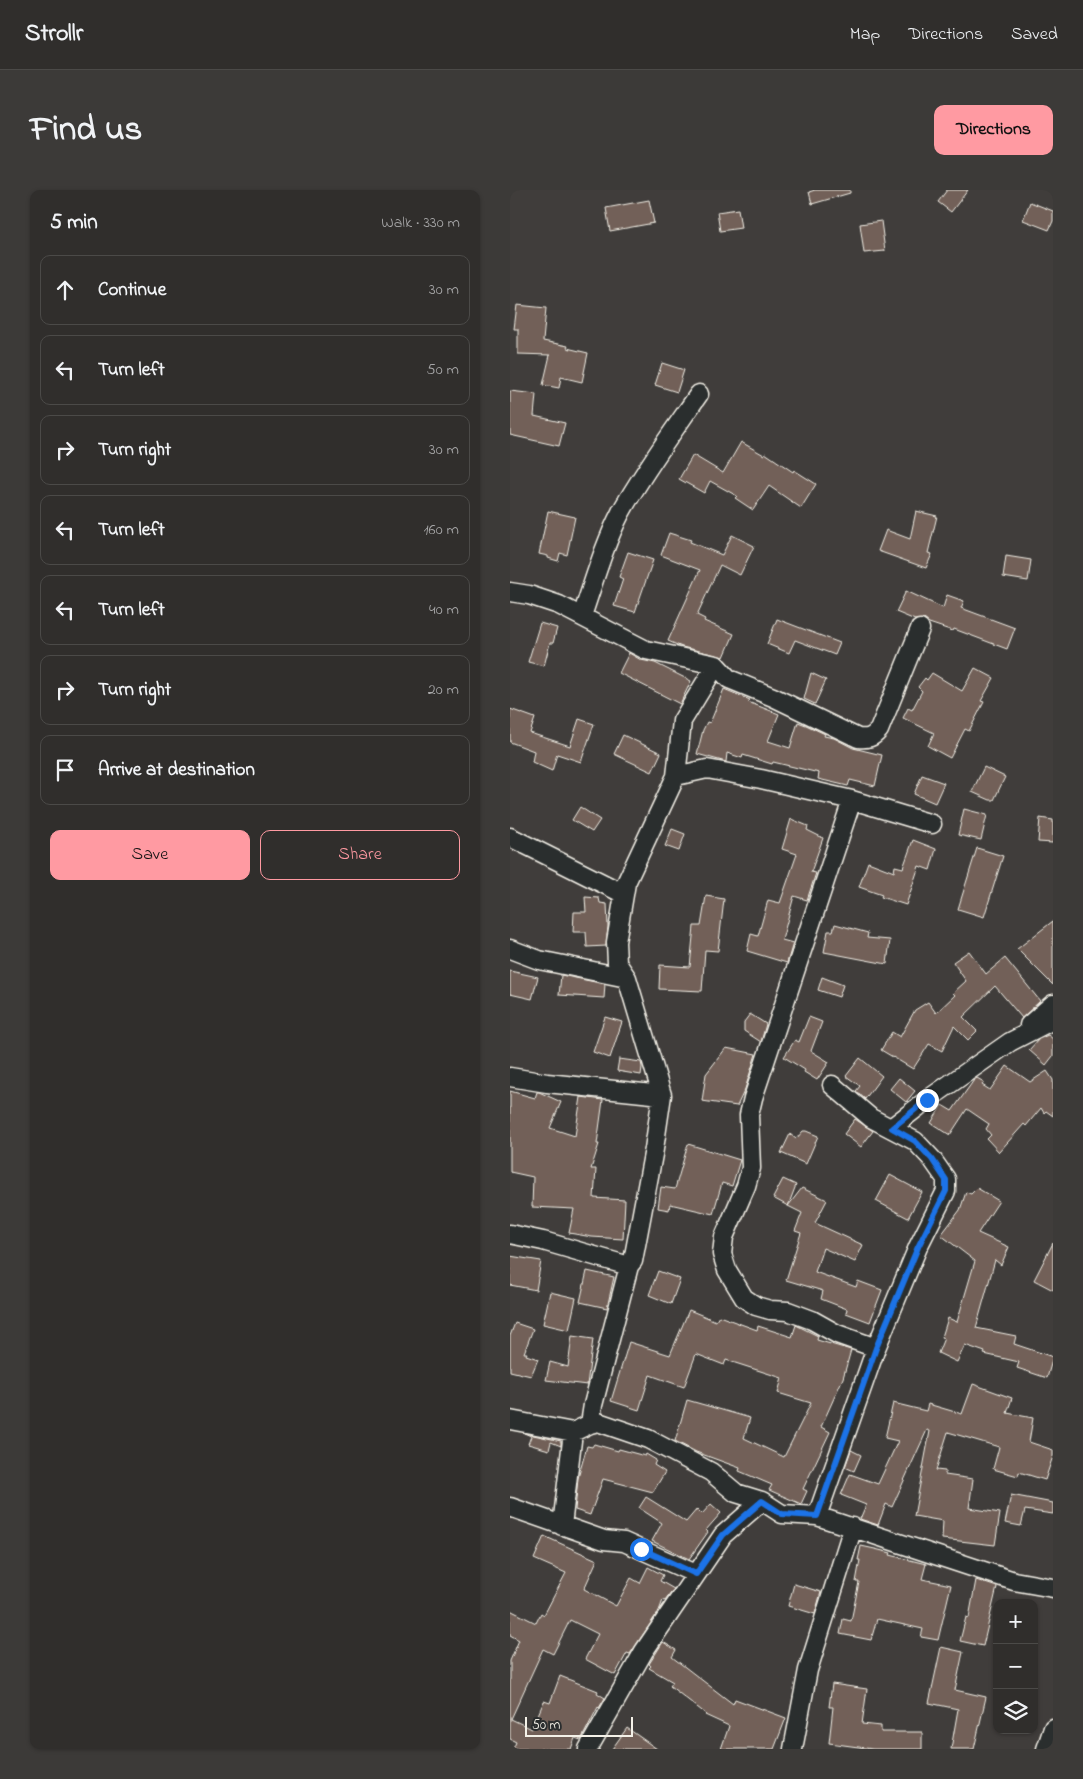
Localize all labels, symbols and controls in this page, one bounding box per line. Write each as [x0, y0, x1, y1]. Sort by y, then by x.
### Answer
text: Strollr [25, 17, 83, 52]
text: Map [850, 22, 880, 48]
text: Directions [908, 22, 983, 48]
text: Saved [1011, 22, 1058, 48]
text: Find us [30, 105, 142, 156]
button: Directions [934, 105, 1053, 155]
text: 5 min [50, 208, 98, 238]
text: Walk · 330 m [381, 211, 460, 235]
icon: ahead [51, 276, 79, 304]
text: Continue [98, 277, 166, 304]
text: 30 m [429, 278, 459, 302]
icon: left [51, 356, 79, 384]
text: Turn left [98, 357, 165, 384]
text: 50 m [427, 358, 459, 382]
icon: right [51, 436, 79, 464]
text: Turn right [98, 437, 171, 464]
text: 30 m [429, 438, 459, 462]
icon: left [51, 516, 79, 544]
text: Turn left [98, 517, 165, 544]
text: 160 m [424, 518, 459, 542]
icon: left [51, 596, 79, 624]
text: Turn left [98, 597, 165, 624]
text: 40 m [429, 598, 459, 622]
icon: right [51, 676, 79, 704]
text: Turn right [98, 677, 171, 704]
text: 20 m [428, 678, 459, 702]
icon: arrive [51, 756, 79, 784]
text: Arrive at destination [98, 757, 255, 784]
button: Save [50, 830, 250, 880]
button: Share [260, 830, 460, 880]
route end [916, 1089, 939, 1112]
route start [630, 1538, 653, 1561]
map controls [993, 1599, 1038, 1734]
button: + [993, 1599, 1038, 1644]
button: − [993, 1644, 1038, 1689]
button: layers [993, 1689, 1038, 1734]
scale bar [525, 1714, 632, 1737]
text: 50 m [532, 1715, 560, 1736]

